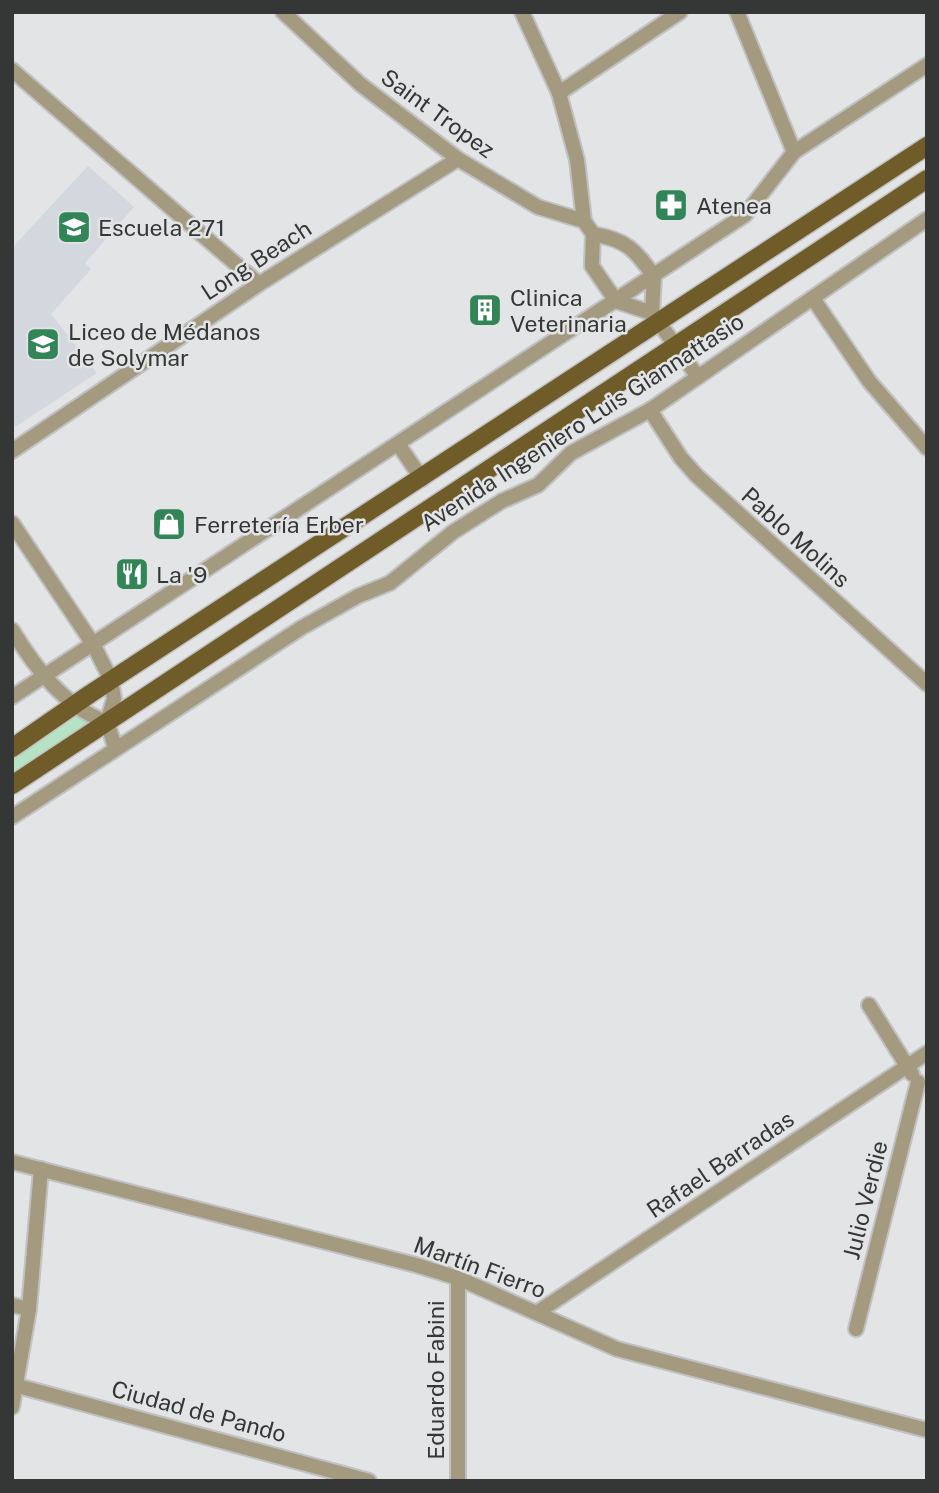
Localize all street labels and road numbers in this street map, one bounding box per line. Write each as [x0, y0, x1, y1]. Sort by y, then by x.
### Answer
street label: Saint Tropez [376, 63, 500, 163]
street label: Long Beach [196, 214, 316, 306]
street label: Avenida Ingeniero Luis Giannattasio [415, 307, 749, 537]
street label: Pablo Molins [736, 481, 856, 593]
street label: Rafael Barradas [641, 1105, 799, 1223]
street label: Julio Verdie [837, 1138, 893, 1262]
street label: Martín Fierro [410, 1231, 550, 1303]
street label: Eduardo Fabini [422, 1300, 449, 1460]
street label: Ciudad de Pando [109, 1375, 289, 1447]

